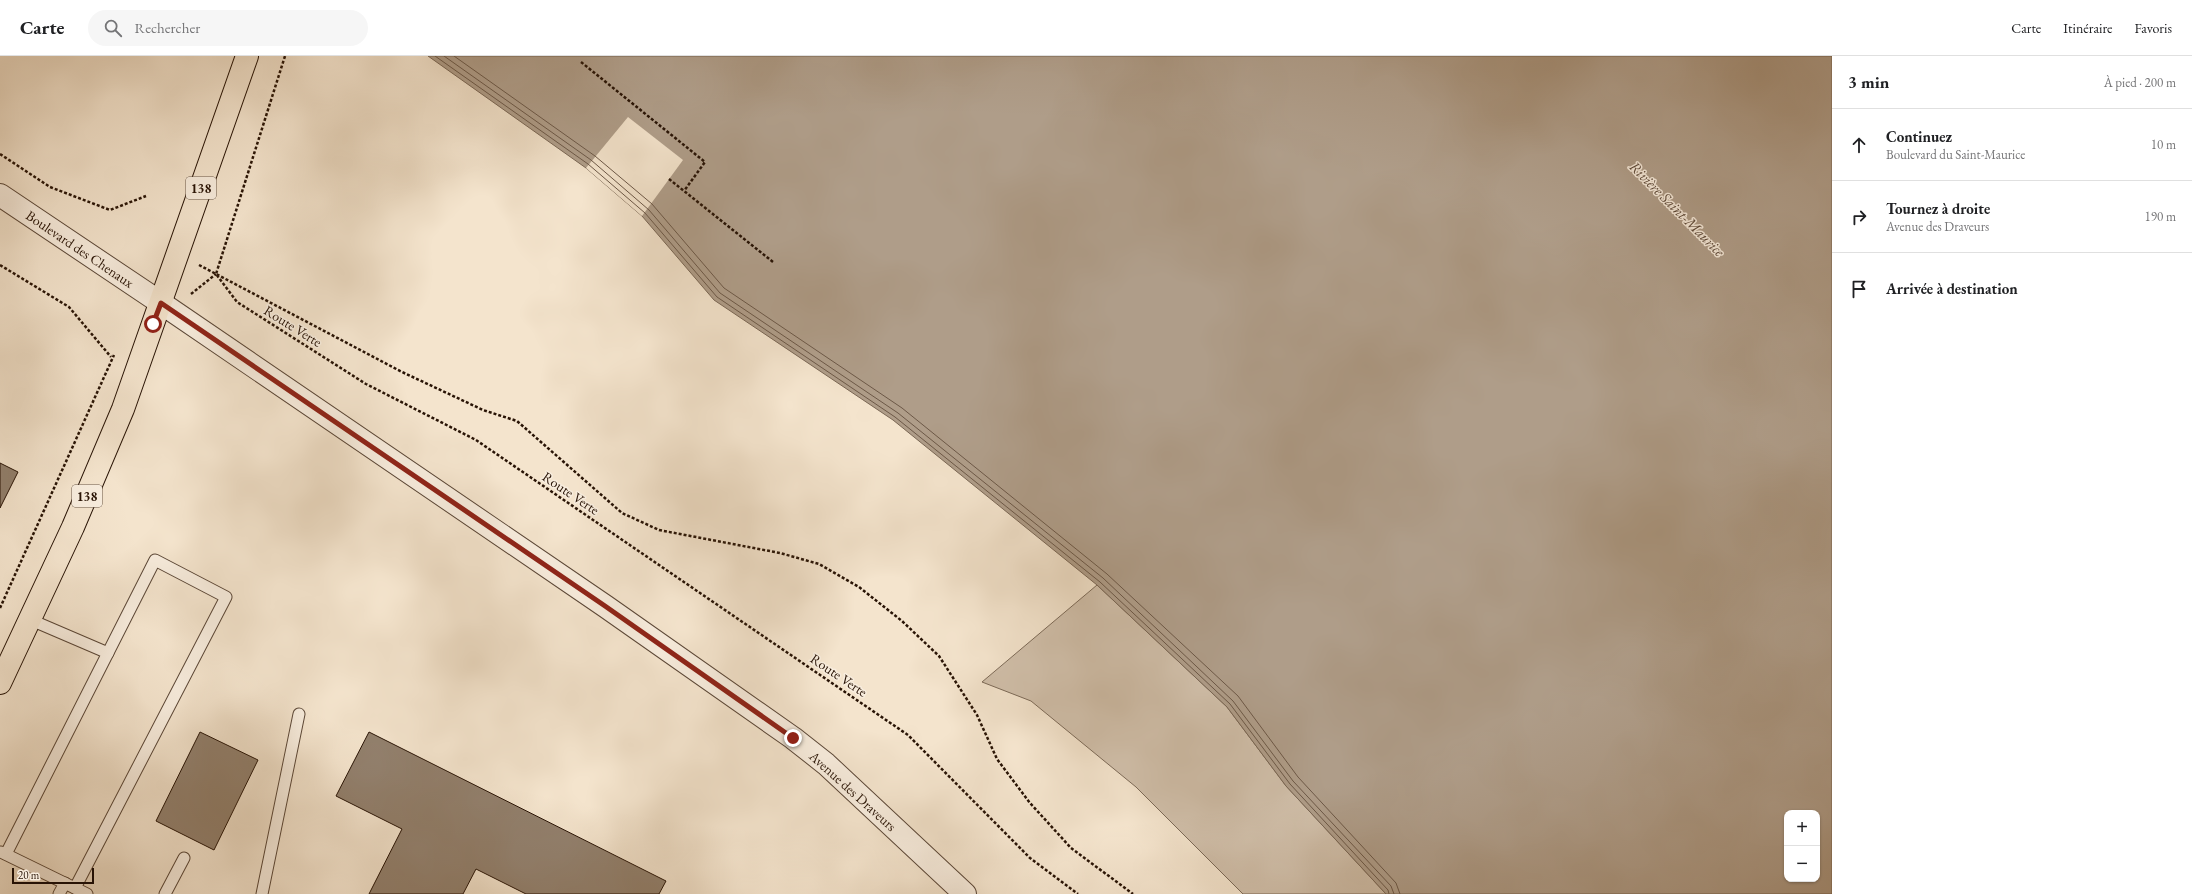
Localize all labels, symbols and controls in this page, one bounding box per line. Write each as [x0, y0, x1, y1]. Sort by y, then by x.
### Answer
search box [88, 10, 368, 46]
text: Carte [20, 15, 64, 40]
icon: search [102, 17, 124, 39]
text: Rechercher [134, 18, 200, 37]
text: Carte [2011, 19, 2041, 37]
text: Itinéraire [2063, 19, 2113, 37]
text: Favoris [2135, 19, 2172, 37]
text: 3 min [1848, 71, 1889, 93]
text: À pied · 200 m [2104, 74, 2176, 91]
text: Continuez [1886, 127, 1952, 146]
icon: ahead [1848, 134, 1870, 156]
text: 10 m [2151, 136, 2176, 153]
text: Boulevard du Saint-Maurice [1886, 146, 2025, 163]
water label: Rivière Saint-Maurice [1626, 157, 1730, 261]
road number: 138 [186, 177, 216, 199]
text: Tournez à droite [1886, 199, 1990, 218]
street label: Boulevard des Chenaux [23, 206, 137, 292]
icon: right [1848, 206, 1870, 228]
text: 190 m [2145, 208, 2176, 225]
text: Avenue des Draveurs [1886, 218, 1989, 235]
icon: arrive [1848, 278, 1870, 300]
text: Arrivée à destination [1886, 279, 2018, 298]
street label: Route Verte [261, 301, 326, 351]
route start [144, 315, 162, 333]
street label: Route Verte [539, 467, 603, 519]
road number: 138 [72, 485, 102, 507]
street label: Route Verte [807, 649, 871, 701]
route end [784, 729, 802, 747]
street label: Avenue des Draveurs [805, 746, 901, 835]
map controls [1784, 810, 1820, 882]
button: + [1784, 810, 1820, 846]
button: − [1784, 846, 1820, 882]
scale bar [12, 866, 94, 885]
text: 20 m [18, 868, 39, 882]

